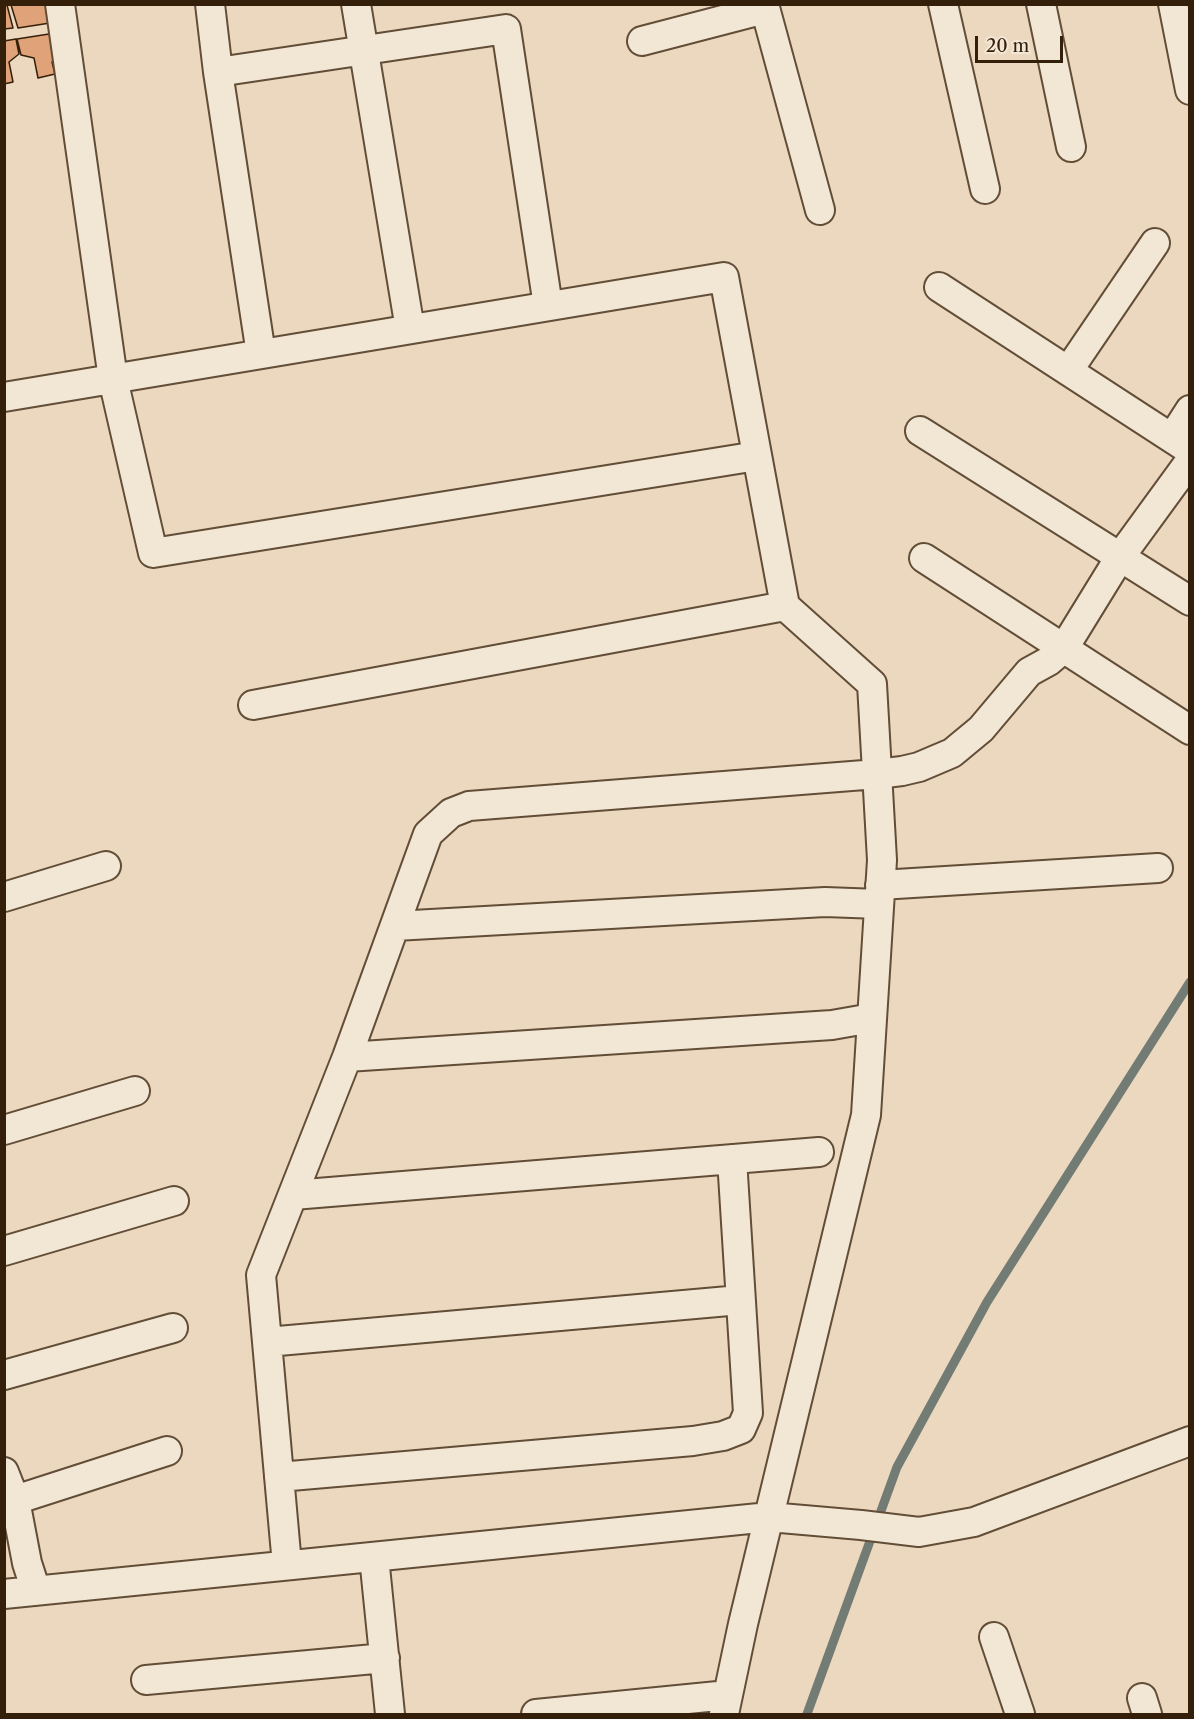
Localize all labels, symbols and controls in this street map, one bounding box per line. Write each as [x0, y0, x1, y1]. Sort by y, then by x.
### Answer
scale bar [978, 24, 1066, 62]
text: 20 m [986, 35, 1029, 57]

